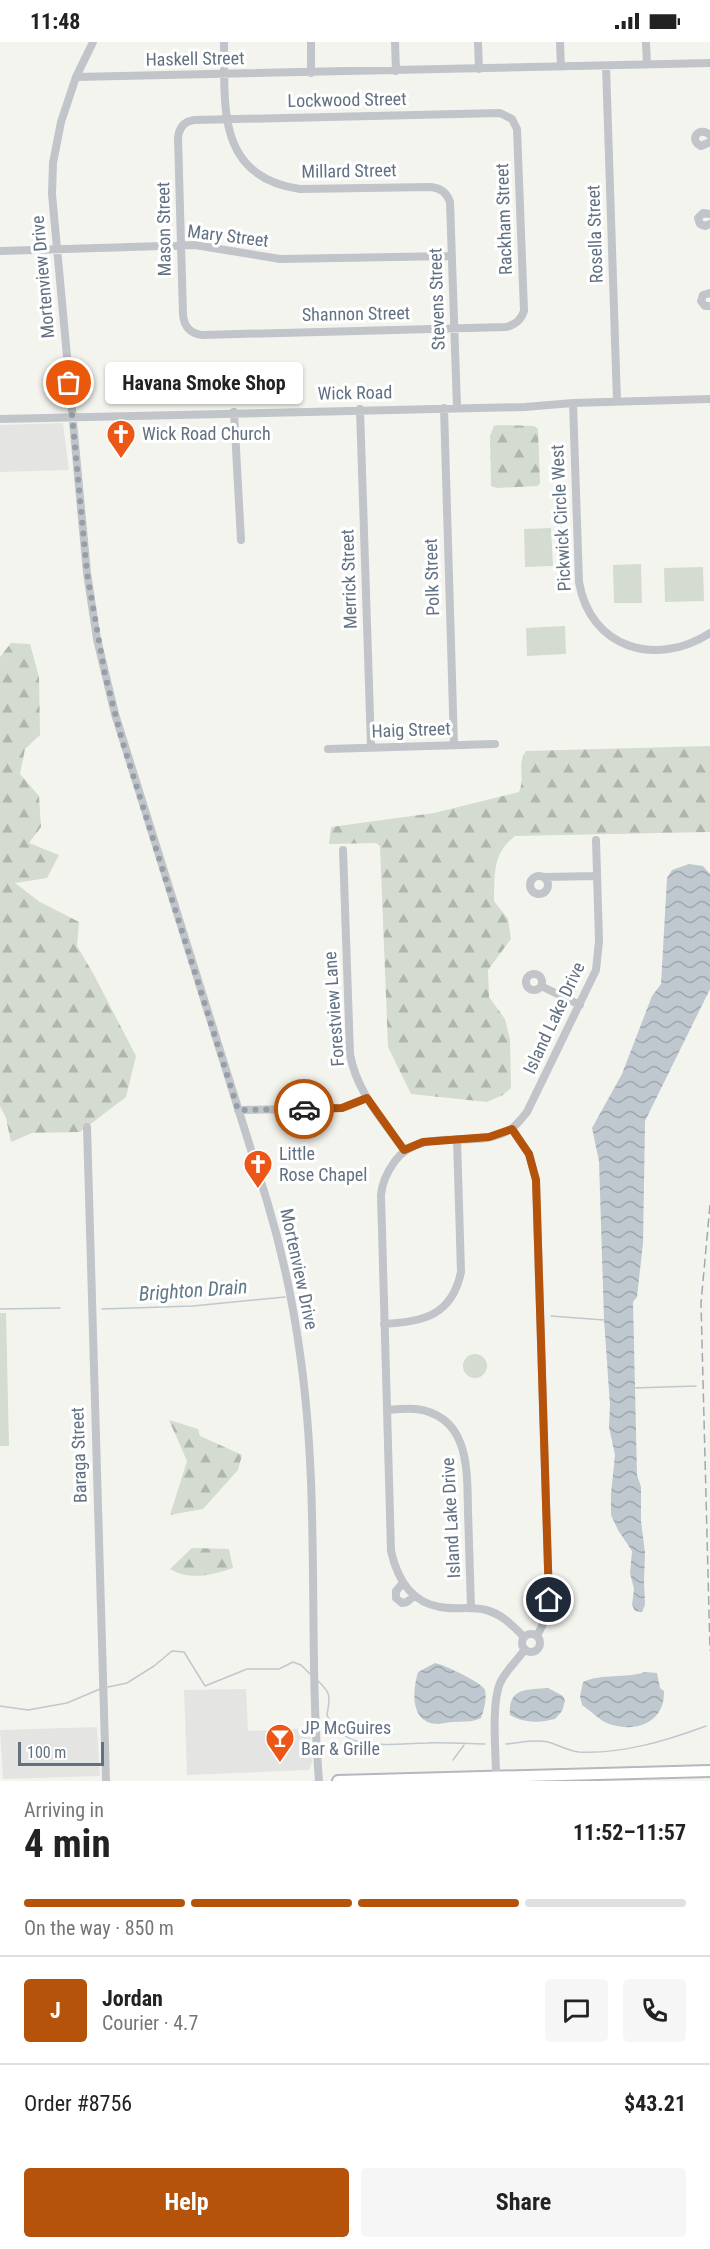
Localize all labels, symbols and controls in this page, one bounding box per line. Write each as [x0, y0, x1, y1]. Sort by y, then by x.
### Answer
text: 11:48 [30, 9, 81, 34]
street label: Haskell Street [145, 47, 245, 70]
street label: Lockwood Street [287, 88, 407, 111]
street label: Millard Street [301, 159, 397, 182]
street label: Rackham Street [491, 163, 516, 275]
street label: Mason Street [152, 182, 175, 276]
street label: Rosella Street [582, 184, 607, 284]
street label: Mortenview Drive [27, 215, 58, 339]
street label: Mary Street [186, 220, 270, 251]
street label: Stevens Street [424, 248, 449, 350]
street label: Shannon Street [302, 302, 410, 325]
pin [43, 357, 94, 408]
callout: Havana Smoke Shop [105, 362, 303, 404]
icon: bag [52, 366, 85, 399]
text: Havana Smoke Shop [122, 371, 286, 395]
street label: Wick Road [318, 381, 392, 404]
church icon: Wick Road Church [105, 418, 137, 460]
place label: Wick Road Church [142, 423, 271, 444]
street label: Pickwick Circle West [546, 444, 575, 592]
street label: Merrick Street [336, 529, 361, 629]
street label: Polk Street [420, 538, 443, 616]
street label: Haig Street [371, 718, 451, 741]
street label: Forestview Lane [319, 951, 348, 1067]
street label: Island Lake Drive [518, 959, 589, 1077]
courier [274, 1079, 334, 1139]
icon: car [288, 1093, 321, 1126]
place label: Little Rose Chapel [279, 1143, 367, 1185]
church icon: Little Rose Chapel [242, 1148, 274, 1190]
street label: Mortenview Drive [276, 1207, 323, 1331]
water label: Brighton Drain [138, 1274, 248, 1306]
street label: Baraga Street [66, 1407, 91, 1503]
street label: Island Lake Drive [437, 1457, 464, 1579]
pin [523, 1574, 574, 1625]
icon: home [532, 1583, 565, 1616]
place label: JP McGuires Bar & Grille [301, 1717, 391, 1759]
bar icon: JP McGuires Bar & Grille [264, 1722, 296, 1764]
scale bar [18, 1739, 104, 1766]
text: 100 m [27, 1743, 66, 1762]
text: Arriving in [24, 1798, 104, 1822]
text: 11:52–11:57 [573, 1820, 686, 1845]
text: 4 min [24, 1821, 111, 1867]
text: On the way · 850 m [24, 1916, 174, 1940]
button: chat [545, 1979, 608, 2042]
button: phone [623, 1979, 686, 2042]
text: Jordan [102, 1986, 163, 2011]
text: J [50, 1998, 61, 2023]
text: Courier · 4.7 [102, 2011, 198, 2035]
text: Order #8756 [24, 2091, 132, 2116]
text: $43.21 [624, 2091, 686, 2116]
button: Help [24, 2168, 349, 2237]
button: Share [361, 2168, 686, 2237]

